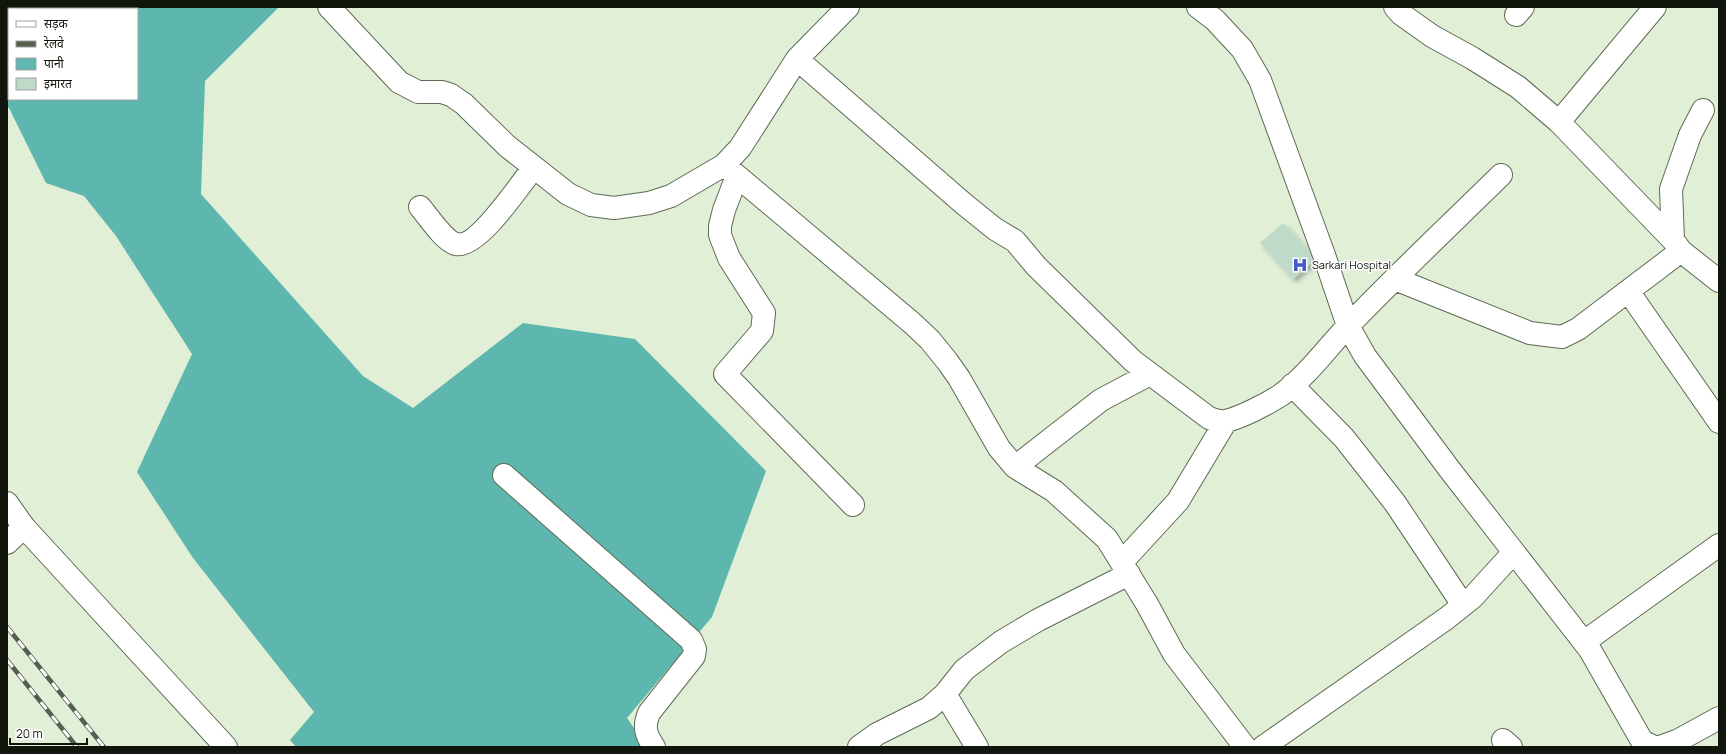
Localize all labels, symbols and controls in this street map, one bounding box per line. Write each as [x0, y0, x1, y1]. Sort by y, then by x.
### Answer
legend [8, 8, 138, 100]
text: सड़क [44, 15, 69, 32]
text: रेलवे [44, 35, 64, 52]
text: पानी [44, 55, 65, 72]
text: इमारत [44, 75, 73, 92]
hospital icon: Sarkari Hospital [1291, 256, 1309, 274]
place label: Sarkari Hospital [1312, 257, 1391, 272]
scale bar [10, 720, 87, 746]
text: 20 m [16, 725, 43, 742]

